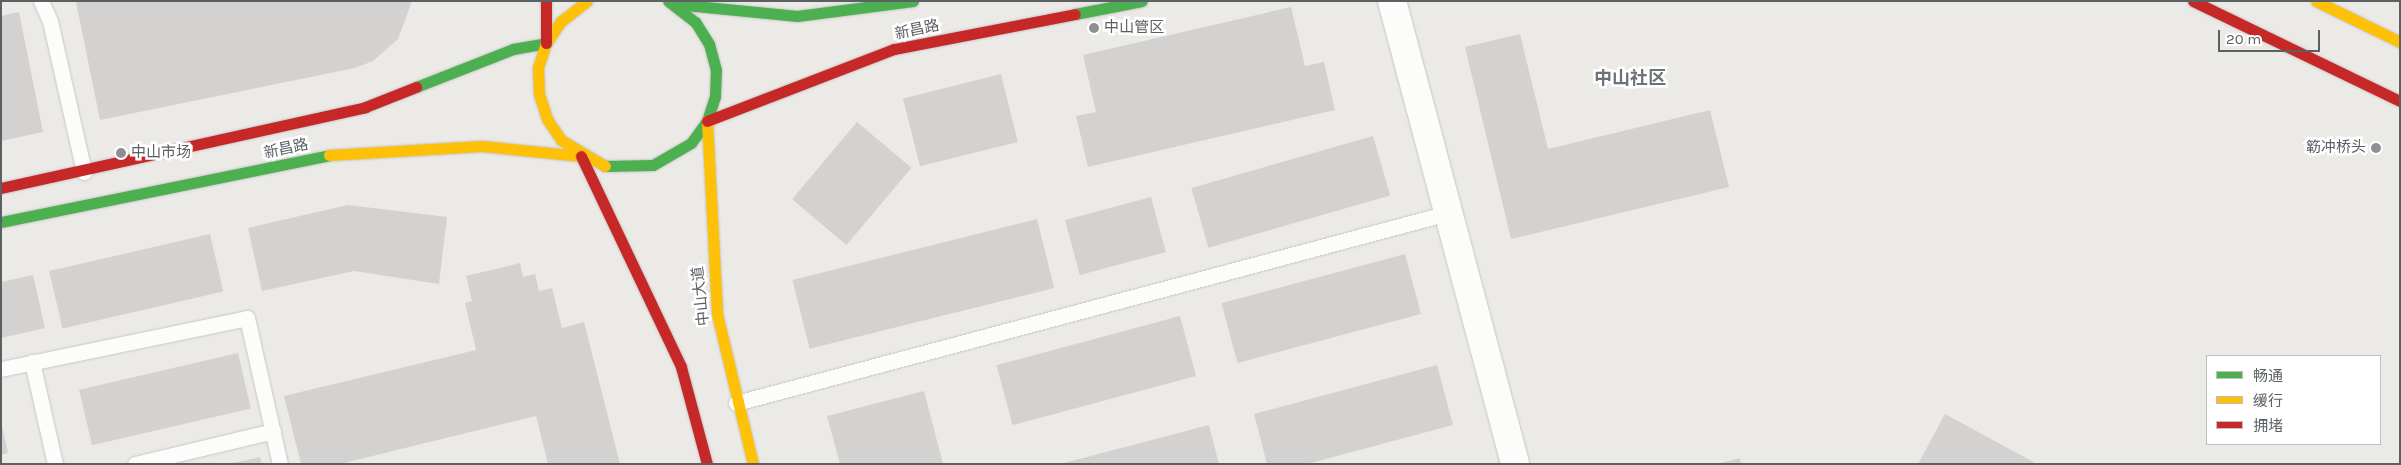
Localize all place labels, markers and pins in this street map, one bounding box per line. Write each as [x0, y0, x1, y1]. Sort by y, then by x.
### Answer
place label: 中山管区 [1104, 19, 1164, 37]
marker: 中山管区 [1088, 22, 1100, 34]
place label: 簕冲桥头 [2306, 139, 2366, 157]
marker: 簕冲桥头 [2370, 142, 2382, 154]
place label: 中山市场 [131, 144, 191, 162]
marker: 中山市场 [115, 147, 127, 159]

